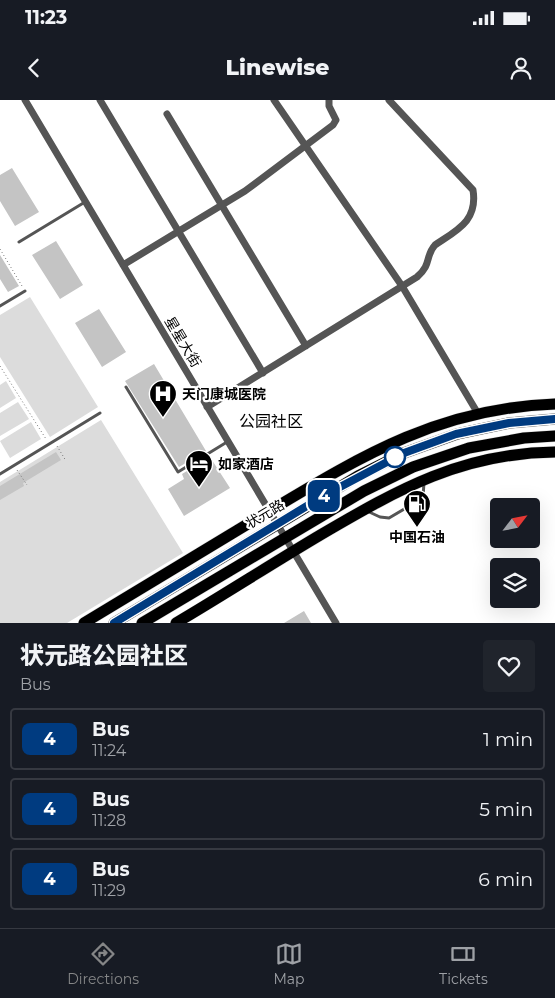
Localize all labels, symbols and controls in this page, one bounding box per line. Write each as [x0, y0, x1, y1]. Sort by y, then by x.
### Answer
text: 11:23 [25, 6, 67, 29]
icon: back [20, 54, 48, 82]
text: Linewise [226, 54, 329, 81]
icon: person [507, 54, 535, 82]
street label: 星星大街 [161, 313, 205, 371]
hospital icon: 天门康城医院 [148, 379, 178, 418]
place label: 天门康城医院 [182, 385, 266, 403]
district label: 公园社区 [239, 412, 303, 431]
unlabelled marker [384, 446, 406, 468]
hotel icon: 如家酒店 [184, 449, 214, 488]
place label: 如家酒店 [218, 455, 274, 473]
line badge: 4 [308, 480, 340, 512]
text: 4 [318, 485, 330, 507]
fuel station icon: 中国石油 [402, 489, 432, 528]
street label: 状元路 [242, 495, 288, 533]
north arrow [490, 498, 540, 548]
map controls [490, 498, 540, 608]
place label: 中国石油 [389, 528, 445, 546]
button: layers [490, 558, 540, 608]
button: heart [483, 640, 535, 692]
text: 状元路公园社区 [20, 641, 188, 670]
text: Bus [20, 675, 51, 694]
text: Bus [92, 718, 130, 741]
text: 4 [43, 728, 56, 750]
text: 1 min [483, 728, 533, 751]
text: 11:24 [92, 741, 126, 760]
text: Bus [92, 788, 130, 811]
text: 4 [43, 798, 56, 820]
text: 5 min [479, 798, 533, 821]
text: 11:28 [92, 811, 126, 830]
text: Bus [92, 858, 130, 881]
text: 4 [43, 868, 56, 890]
text: 6 min [478, 868, 533, 891]
text: 11:29 [92, 881, 126, 900]
tab: Directions [67, 940, 139, 988]
tab: Map [273, 940, 305, 988]
tab: Tickets [439, 940, 488, 988]

